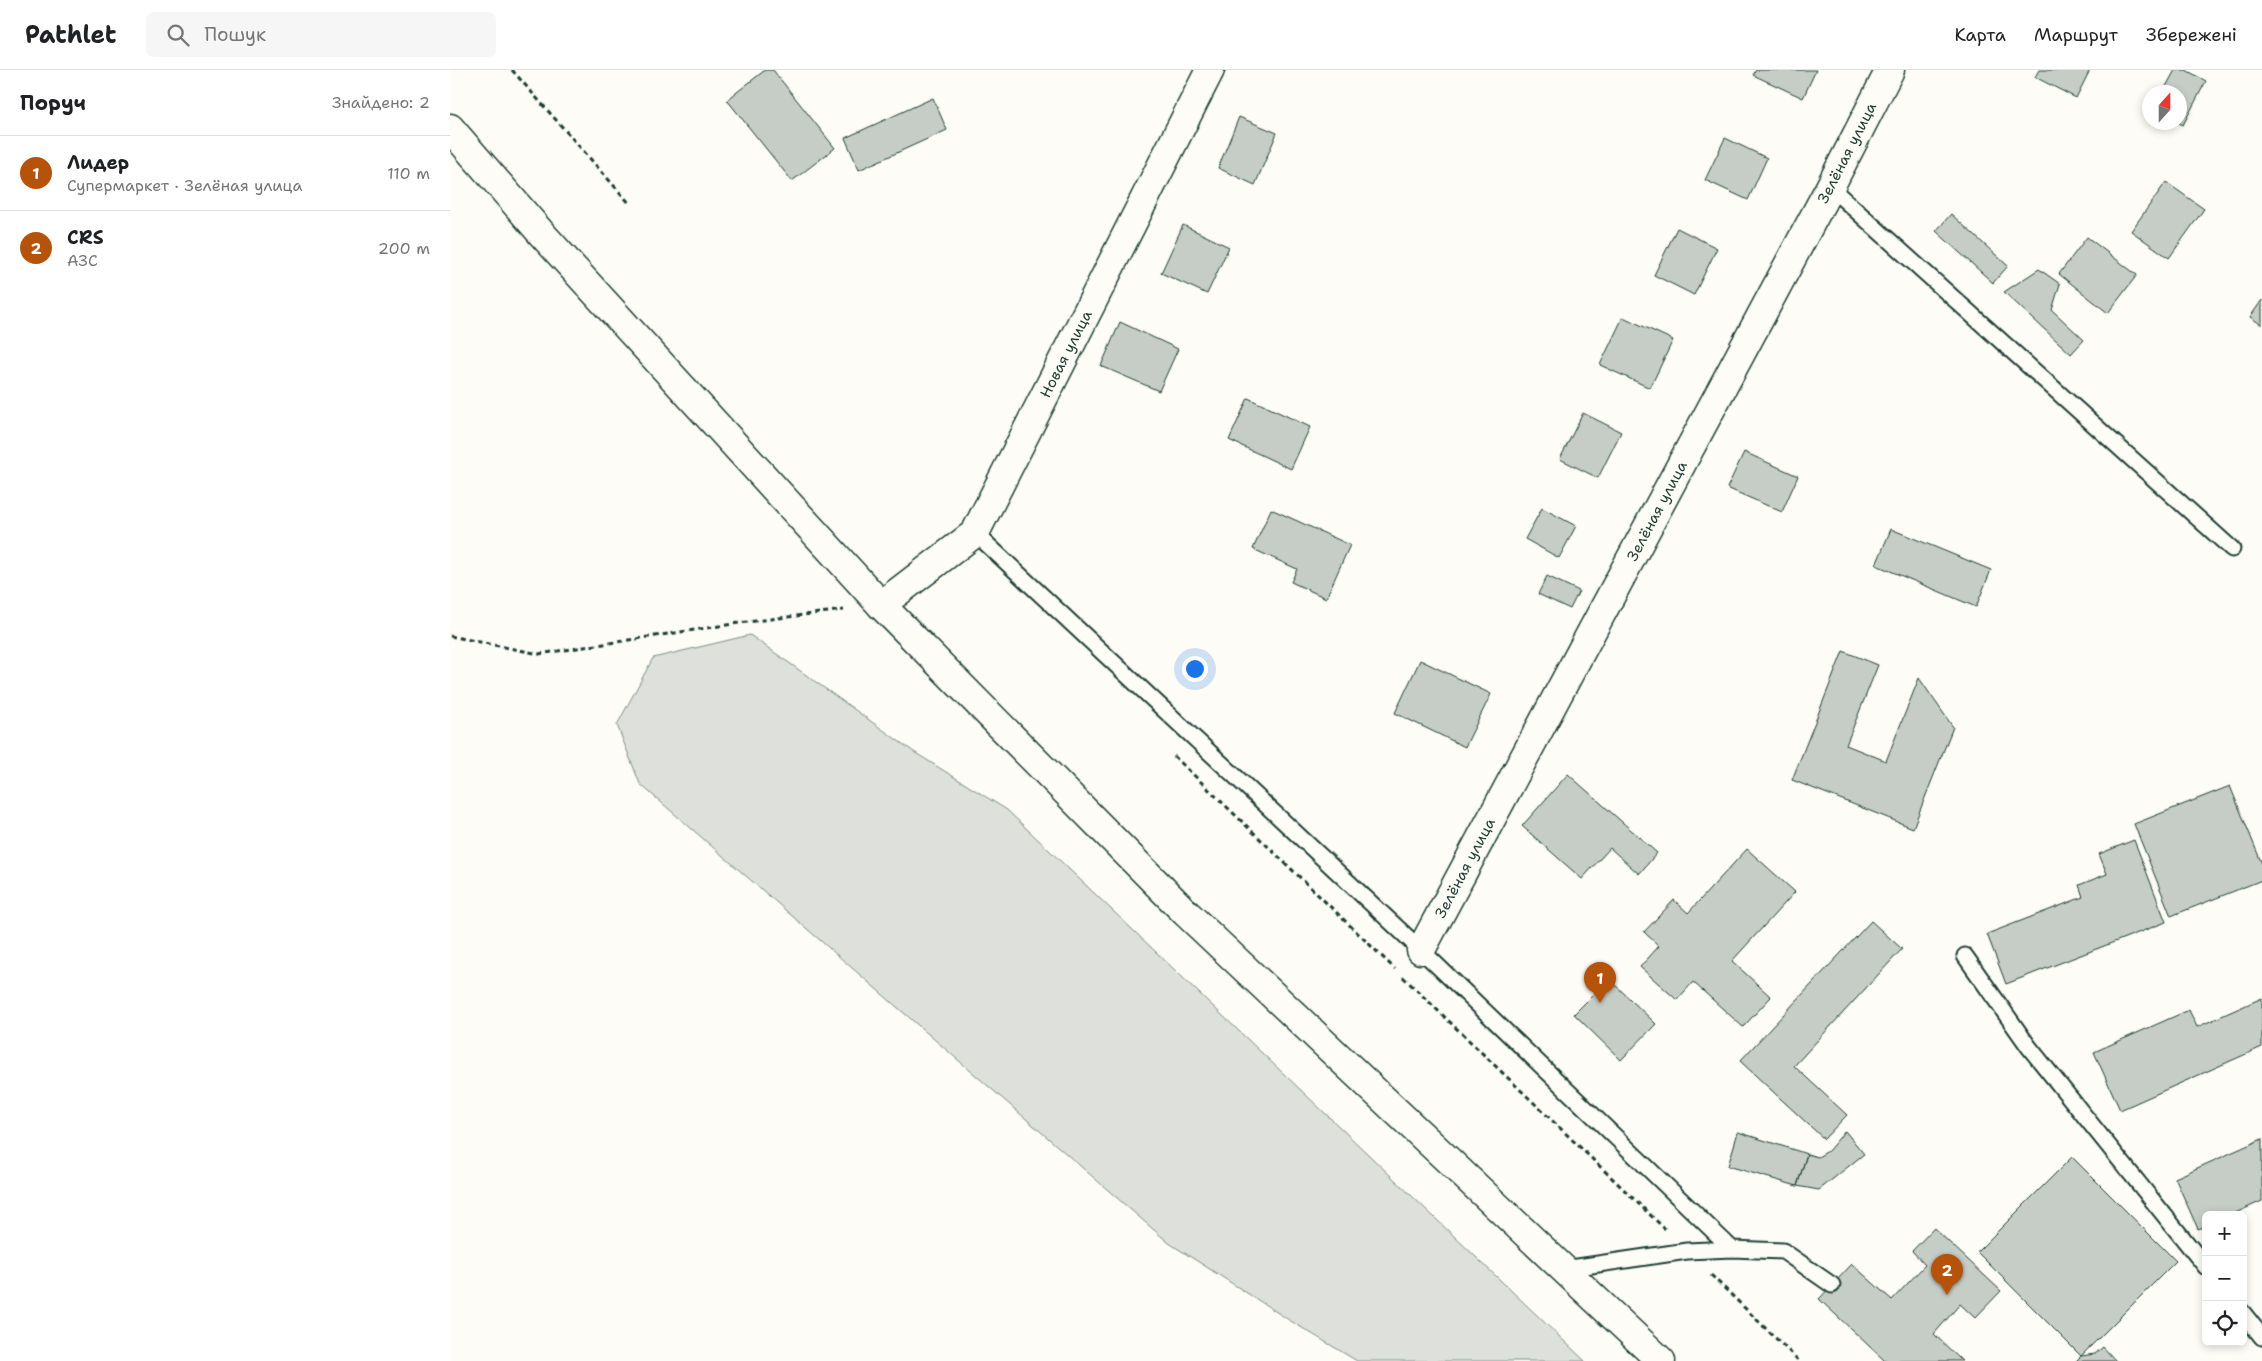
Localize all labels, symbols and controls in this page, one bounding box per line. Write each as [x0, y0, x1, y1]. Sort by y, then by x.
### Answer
search box [146, 12, 496, 57]
text: Pathlet [25, 19, 116, 51]
icon: search [164, 21, 192, 49]
text: Пошук [204, 22, 266, 47]
text: Карта [1954, 23, 2006, 47]
text: Маршрут [2034, 23, 2118, 47]
text: Збережені [2146, 23, 2237, 47]
north arrow [2142, 85, 2187, 130]
text: Поруч [20, 89, 86, 117]
text: Знайдено: 2 [332, 92, 430, 113]
street label: Зелёная улица [1813, 99, 1881, 207]
text: Лидер [67, 150, 129, 175]
text: 1 [32, 163, 40, 184]
text: 110 m [387, 163, 430, 184]
text: Супермаркет · Зелёная улица [67, 175, 302, 196]
text: CRS [67, 225, 104, 250]
text: 2 [30, 238, 42, 259]
text: 200 m [378, 238, 430, 259]
text: АЗС [67, 250, 98, 271]
street label: Новая улица [1035, 306, 1097, 401]
street label: Зелёная улица [1622, 457, 1692, 565]
your location [1182, 656, 1208, 682]
street label: Зелёная улица [1430, 814, 1500, 922]
pin: 1 [1584, 962, 1616, 1003]
map controls [2202, 1211, 2247, 1346]
button: + [2202, 1211, 2247, 1256]
pin: 2 [1931, 1254, 1963, 1295]
button: − [2202, 1256, 2247, 1301]
button: locate [2202, 1301, 2247, 1346]

